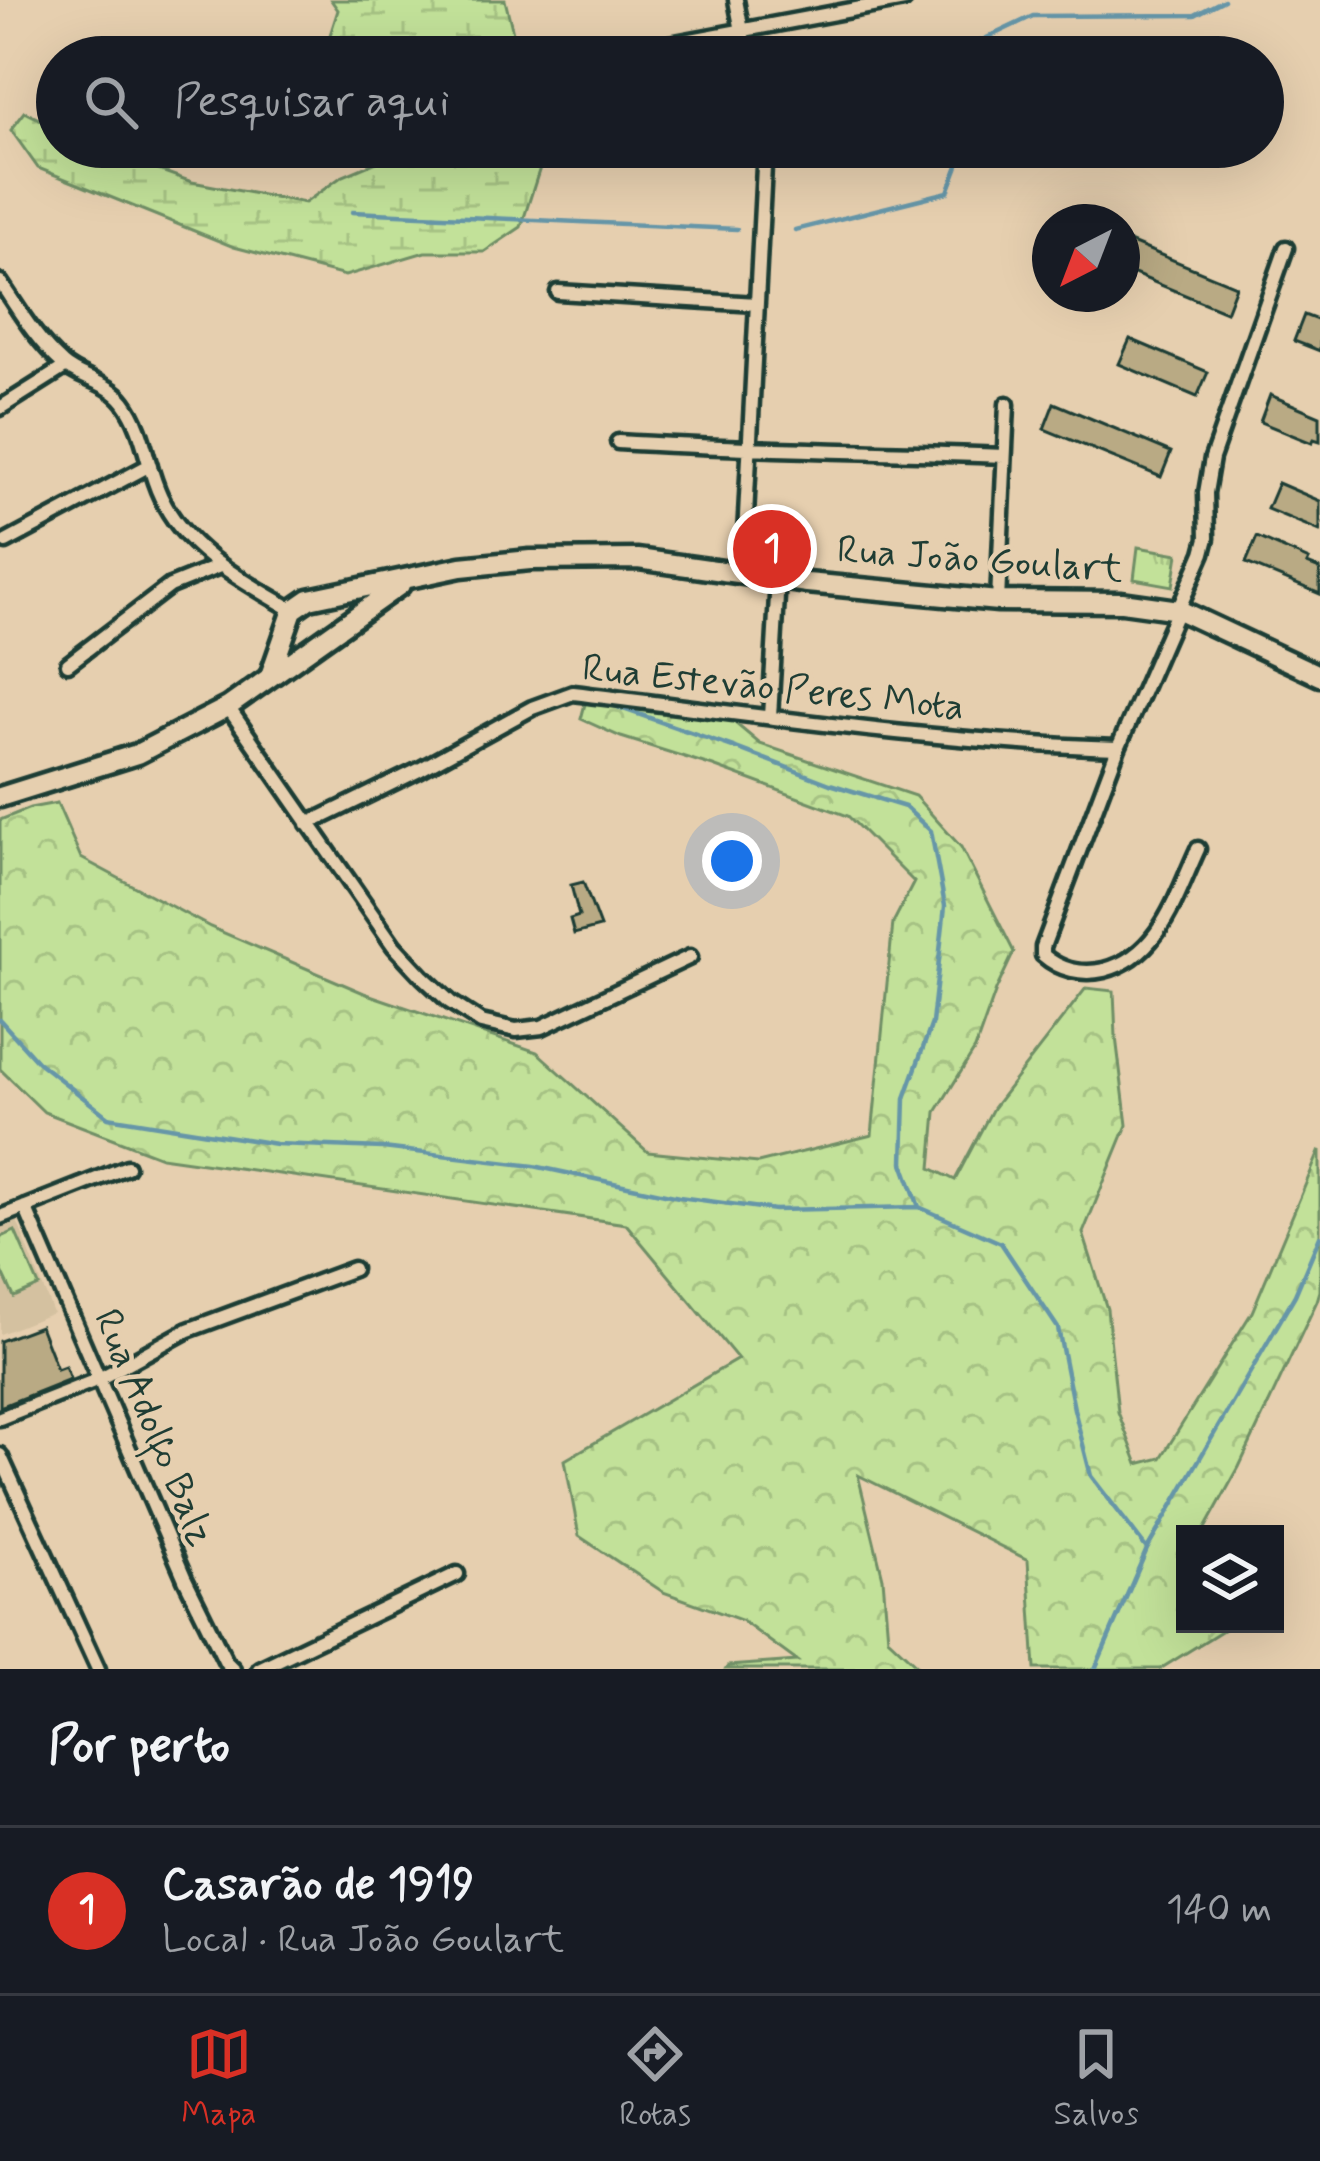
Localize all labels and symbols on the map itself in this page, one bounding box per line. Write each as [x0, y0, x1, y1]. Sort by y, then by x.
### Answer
north arrow [1032, 204, 1140, 312]
pin: 1 [733, 504, 811, 594]
street label: Rua João Goulart [835, 526, 1125, 596]
street label: Rua Estevão Peres Mota [580, 644, 966, 734]
your location [702, 831, 762, 891]
street label: Rua Adolfo Balz [78, 1302, 226, 1555]

